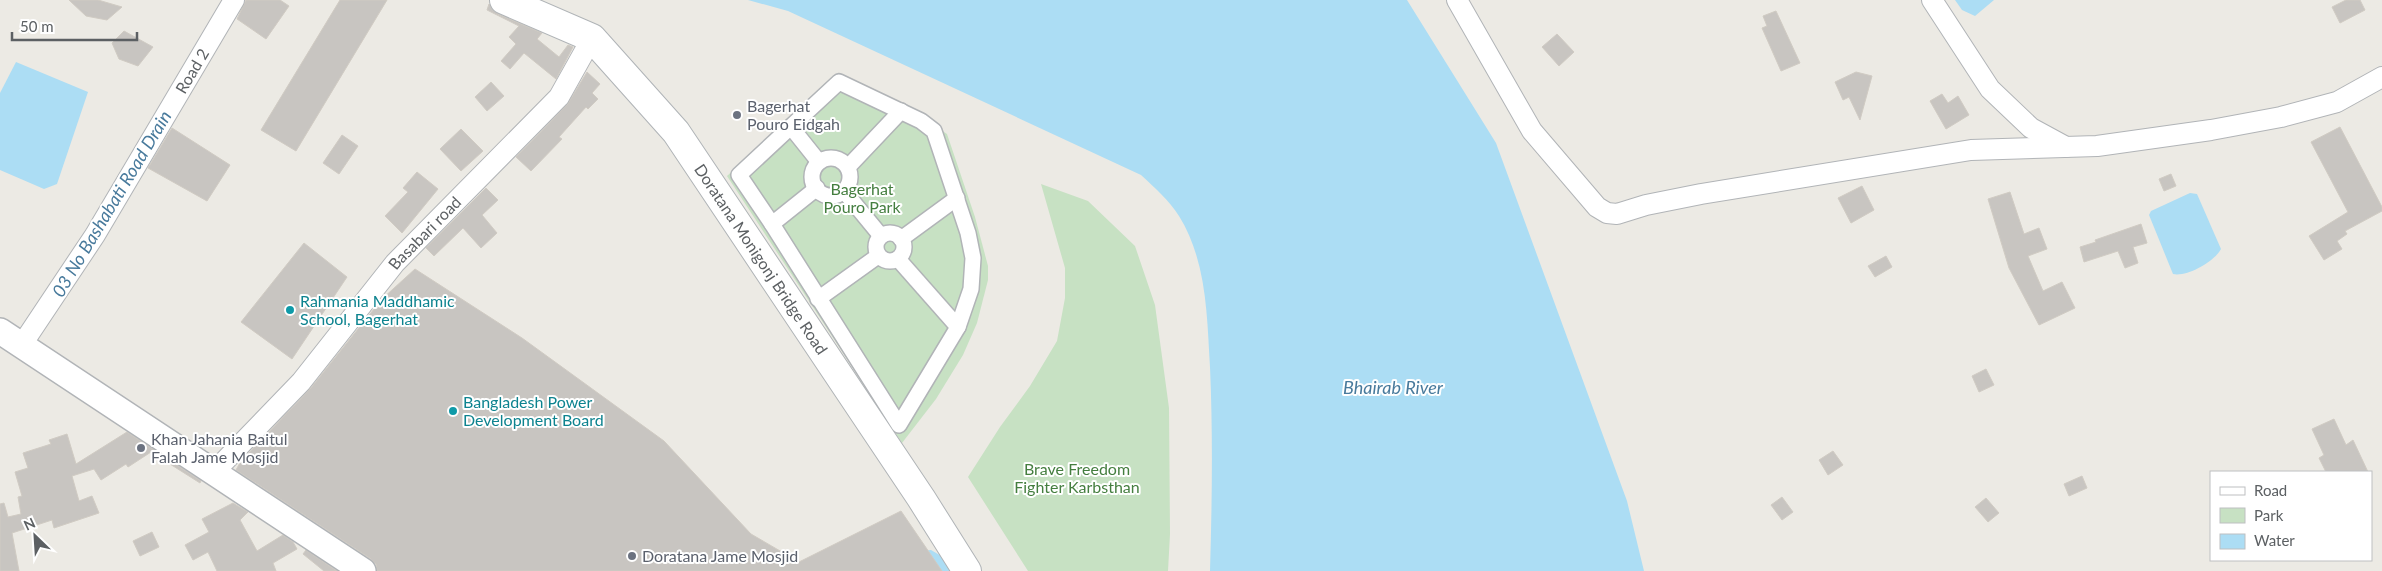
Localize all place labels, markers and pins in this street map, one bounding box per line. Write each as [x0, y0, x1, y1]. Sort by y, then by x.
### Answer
place label: Bagerhat Pouro Eidgah [747, 96, 840, 133]
marker: Bagerhat Pouro Eidgah [731, 109, 743, 121]
place label: Rahmania Maddhamic School, Bagerhat [300, 291, 455, 328]
marker: Rahmania Maddhamic School, Bagerhat [284, 304, 296, 316]
place label: Bangladesh Power Development Board [463, 392, 604, 429]
marker: Bangladesh Power Development Board [447, 405, 459, 417]
place label: Khan Jahania Baitul Falah Jame Mosjid [151, 429, 288, 466]
marker: Khan Jahania Baitul Falah Jame Mosjid [135, 442, 147, 454]
place label: Doratana Jame Mosjid [642, 546, 798, 565]
marker: Doratana Jame Mosjid [626, 550, 638, 562]

